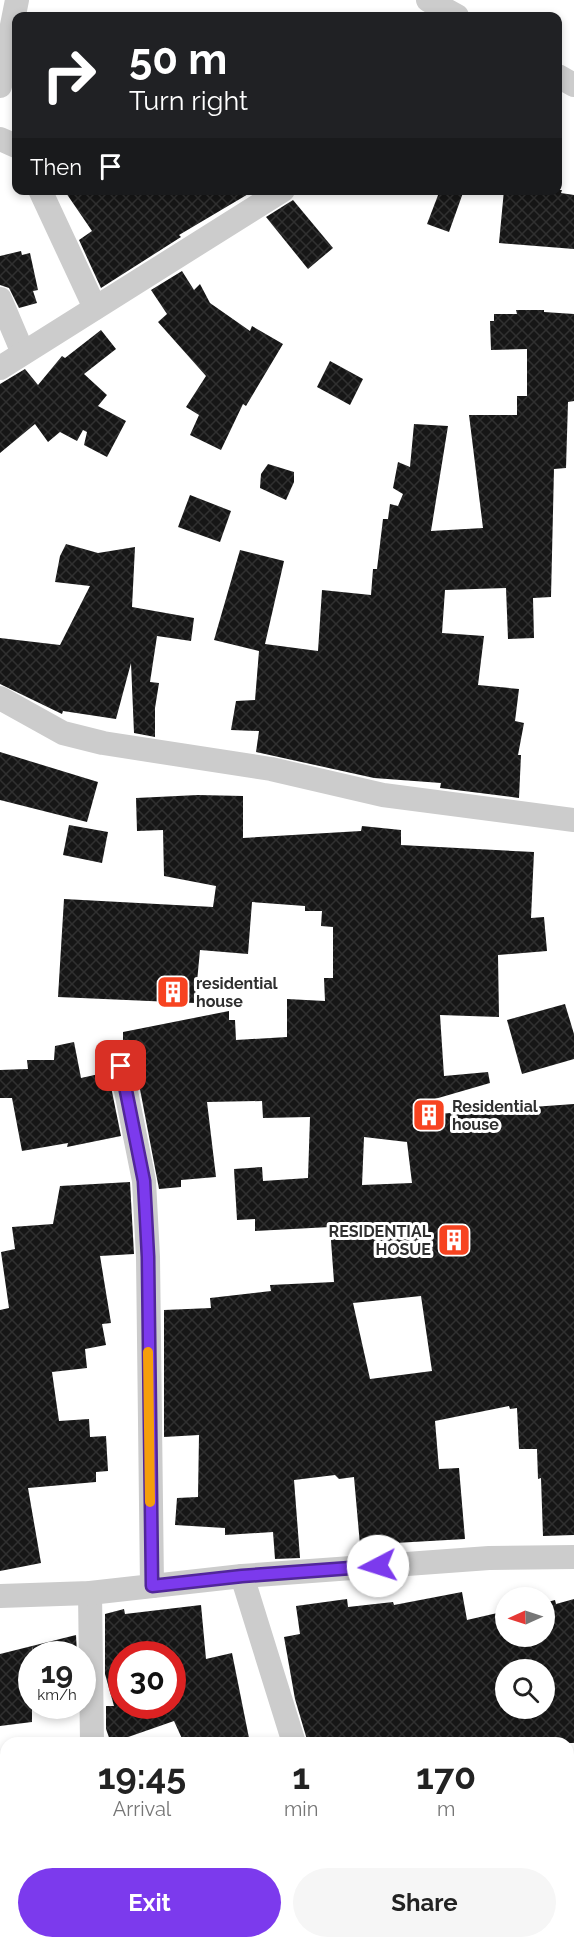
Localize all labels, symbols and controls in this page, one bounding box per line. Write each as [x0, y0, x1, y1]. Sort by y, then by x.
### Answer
text: 50 m [129, 35, 227, 84]
icon: right [30, 36, 108, 114]
text: Turn right [129, 85, 248, 116]
icon: arrive [94, 150, 127, 183]
text: Then [30, 154, 82, 180]
building icon: residential house [155, 974, 191, 1010]
place label: residential house [196, 974, 279, 1011]
pin [95, 1040, 146, 1091]
icon: arrive [104, 1049, 137, 1082]
building icon: Residential house [411, 1097, 447, 1133]
place label: Residential house [452, 1097, 539, 1134]
place label: RESIDENTIAL HOSUE [329, 1222, 432, 1259]
building icon: RESIDENTIAL HOSUE [436, 1222, 472, 1258]
position arrow [346, 1534, 410, 1598]
north arrow [495, 1587, 555, 1647]
map controls [495, 1587, 555, 1719]
speed limit sign: 30 [108, 1641, 186, 1719]
text: 19 [41, 1655, 73, 1690]
button: search [495, 1659, 555, 1719]
text: km/h [37, 1686, 77, 1704]
text: 19:45 [98, 1755, 186, 1797]
text: 1 [292, 1755, 310, 1797]
text: 170 [416, 1755, 476, 1797]
text: Arrival [113, 1797, 171, 1821]
text: min [284, 1797, 318, 1821]
text: m [437, 1797, 455, 1821]
button: Exit [18, 1868, 281, 1937]
button: Share [293, 1868, 556, 1937]

